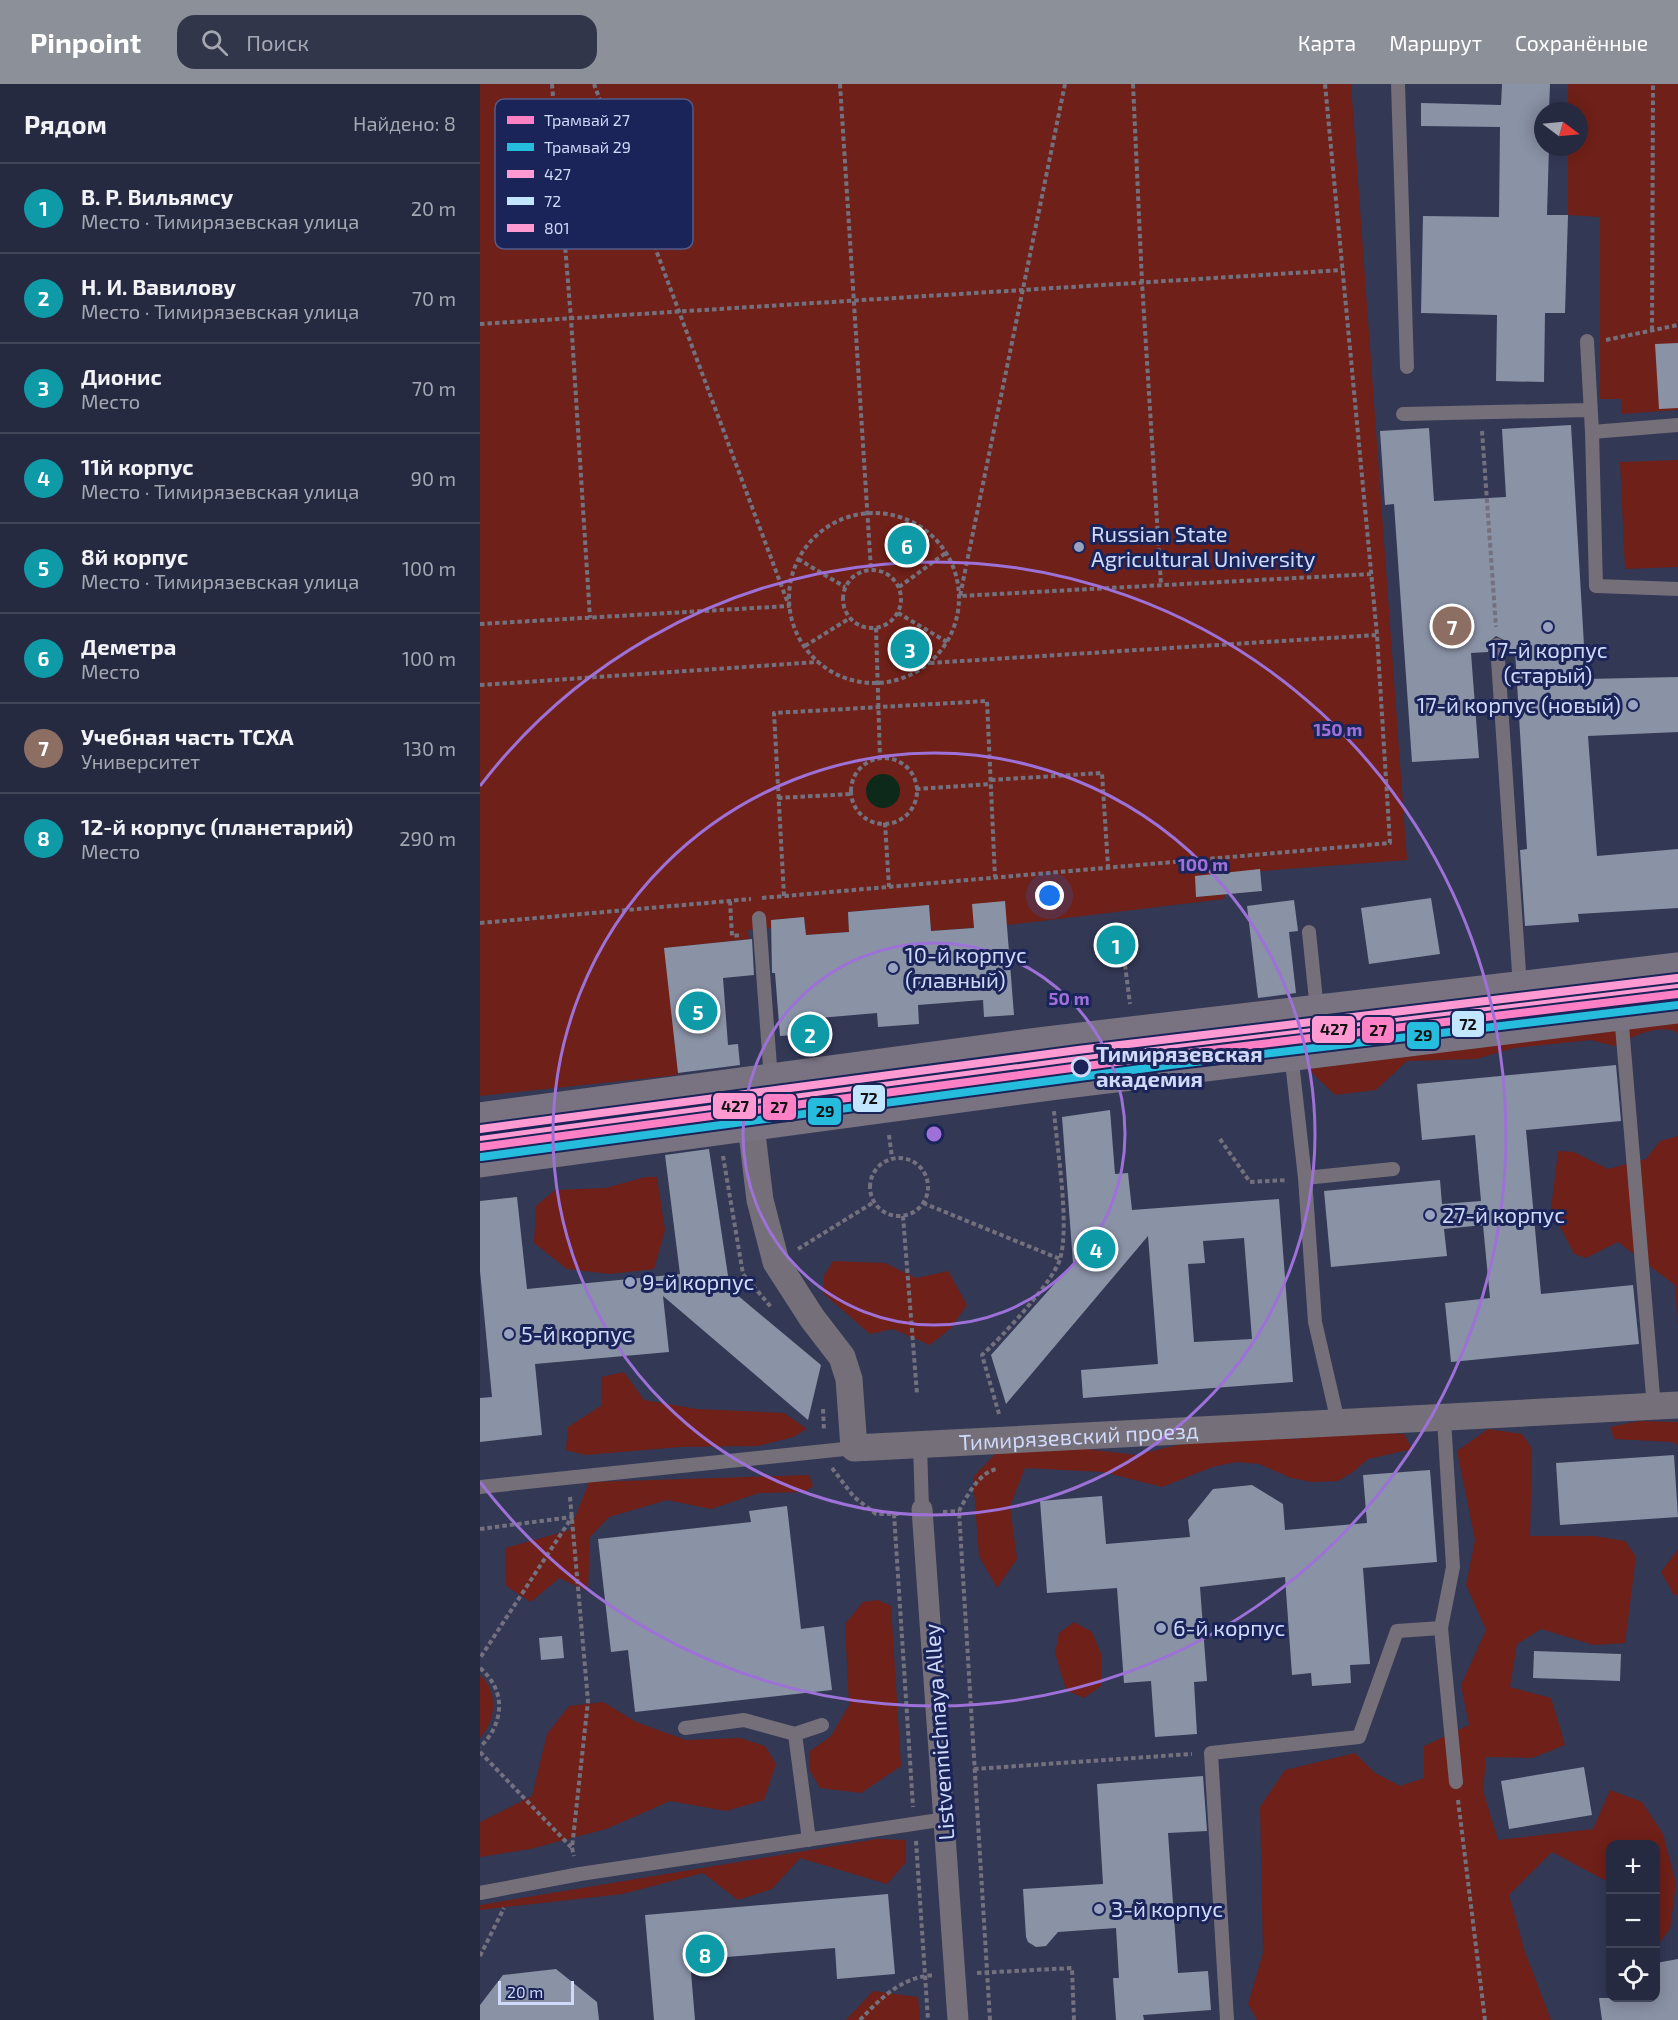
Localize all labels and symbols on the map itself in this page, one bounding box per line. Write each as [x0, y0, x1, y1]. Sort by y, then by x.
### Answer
legend [495, 99, 693, 249]
north arrow [1534, 102, 1588, 156]
text: Трамвай 27 [544, 110, 630, 129]
text: Трамвай 29 [544, 137, 631, 156]
text: 427 [544, 164, 571, 183]
text: 72 [544, 191, 561, 210]
text: 801 [544, 218, 570, 237]
place label: Russian State Agricultural University [1091, 520, 1316, 571]
pin: 6 [888, 522, 926, 568]
marker: Russian State Agricultural University [1072, 540, 1086, 554]
pin: 7 [1432, 604, 1472, 648]
marker: 17-й корпус (старый) [1541, 620, 1555, 634]
pin: 3 [890, 626, 930, 672]
place label: 17-й корпус (старый) [1488, 636, 1608, 687]
place label: 17-й корпус (новый) [1417, 691, 1621, 718]
marker: 17-й корпус (новый) [1626, 698, 1640, 712]
text: 150 m [1314, 718, 1362, 740]
text: 100 m [1178, 853, 1228, 875]
your location [1035, 881, 1064, 910]
pin: 1 [1096, 922, 1136, 968]
place label: 10-й корпус (главный) [905, 941, 1027, 992]
marker: 10-й корпус (главный) [886, 961, 900, 975]
text: 50 m [1048, 987, 1090, 1009]
pin: 5 [678, 988, 718, 1034]
line badge: 72 [1451, 1010, 1485, 1038]
pin: 2 [790, 1012, 830, 1056]
text: 72 [1459, 1014, 1477, 1033]
line badge: 427 [1311, 1015, 1356, 1044]
line badge: 27 [1361, 1016, 1395, 1044]
text: 427 [1320, 1019, 1349, 1038]
text: 27 [1369, 1020, 1387, 1039]
line badge: 29 [1406, 1021, 1440, 1050]
text: 29 [1414, 1025, 1432, 1044]
place label: Тимирязевская академия [1096, 1040, 1263, 1091]
marker: Тимирязевская академия [1071, 1057, 1091, 1077]
line badge: 72 [852, 1084, 886, 1113]
text: 72 [860, 1088, 878, 1107]
line badge: 427 [712, 1092, 757, 1120]
line badge: 27 [762, 1093, 797, 1121]
text: 427 [721, 1096, 750, 1115]
text: 27 [770, 1097, 788, 1116]
line badge: 29 [807, 1097, 842, 1126]
text: 29 [816, 1101, 834, 1120]
centre of rings [924, 1124, 944, 1144]
place label: 27-й корпус [1442, 1201, 1565, 1228]
marker: 27-й корпус [1423, 1208, 1437, 1222]
pin: 4 [1076, 1226, 1116, 1272]
place label: 9-й корпус [642, 1268, 754, 1295]
marker: 9-й корпус [623, 1275, 637, 1289]
place label: 5-й корпус [521, 1320, 633, 1347]
marker: 5-й корпус [502, 1327, 516, 1341]
street label: Тимирязевский проезд [958, 1416, 1199, 1455]
place label: 6-й корпус [1173, 1614, 1285, 1641]
marker: 6-й корпус [1154, 1621, 1168, 1635]
street label: Listvennichnaya Alley [917, 1622, 959, 1841]
place label: 3-й корпус [1111, 1895, 1223, 1922]
marker: 3-й корпус [1092, 1902, 1106, 1916]
pin: 8 [686, 1932, 724, 1976]
scale bar [498, 1978, 574, 2006]

